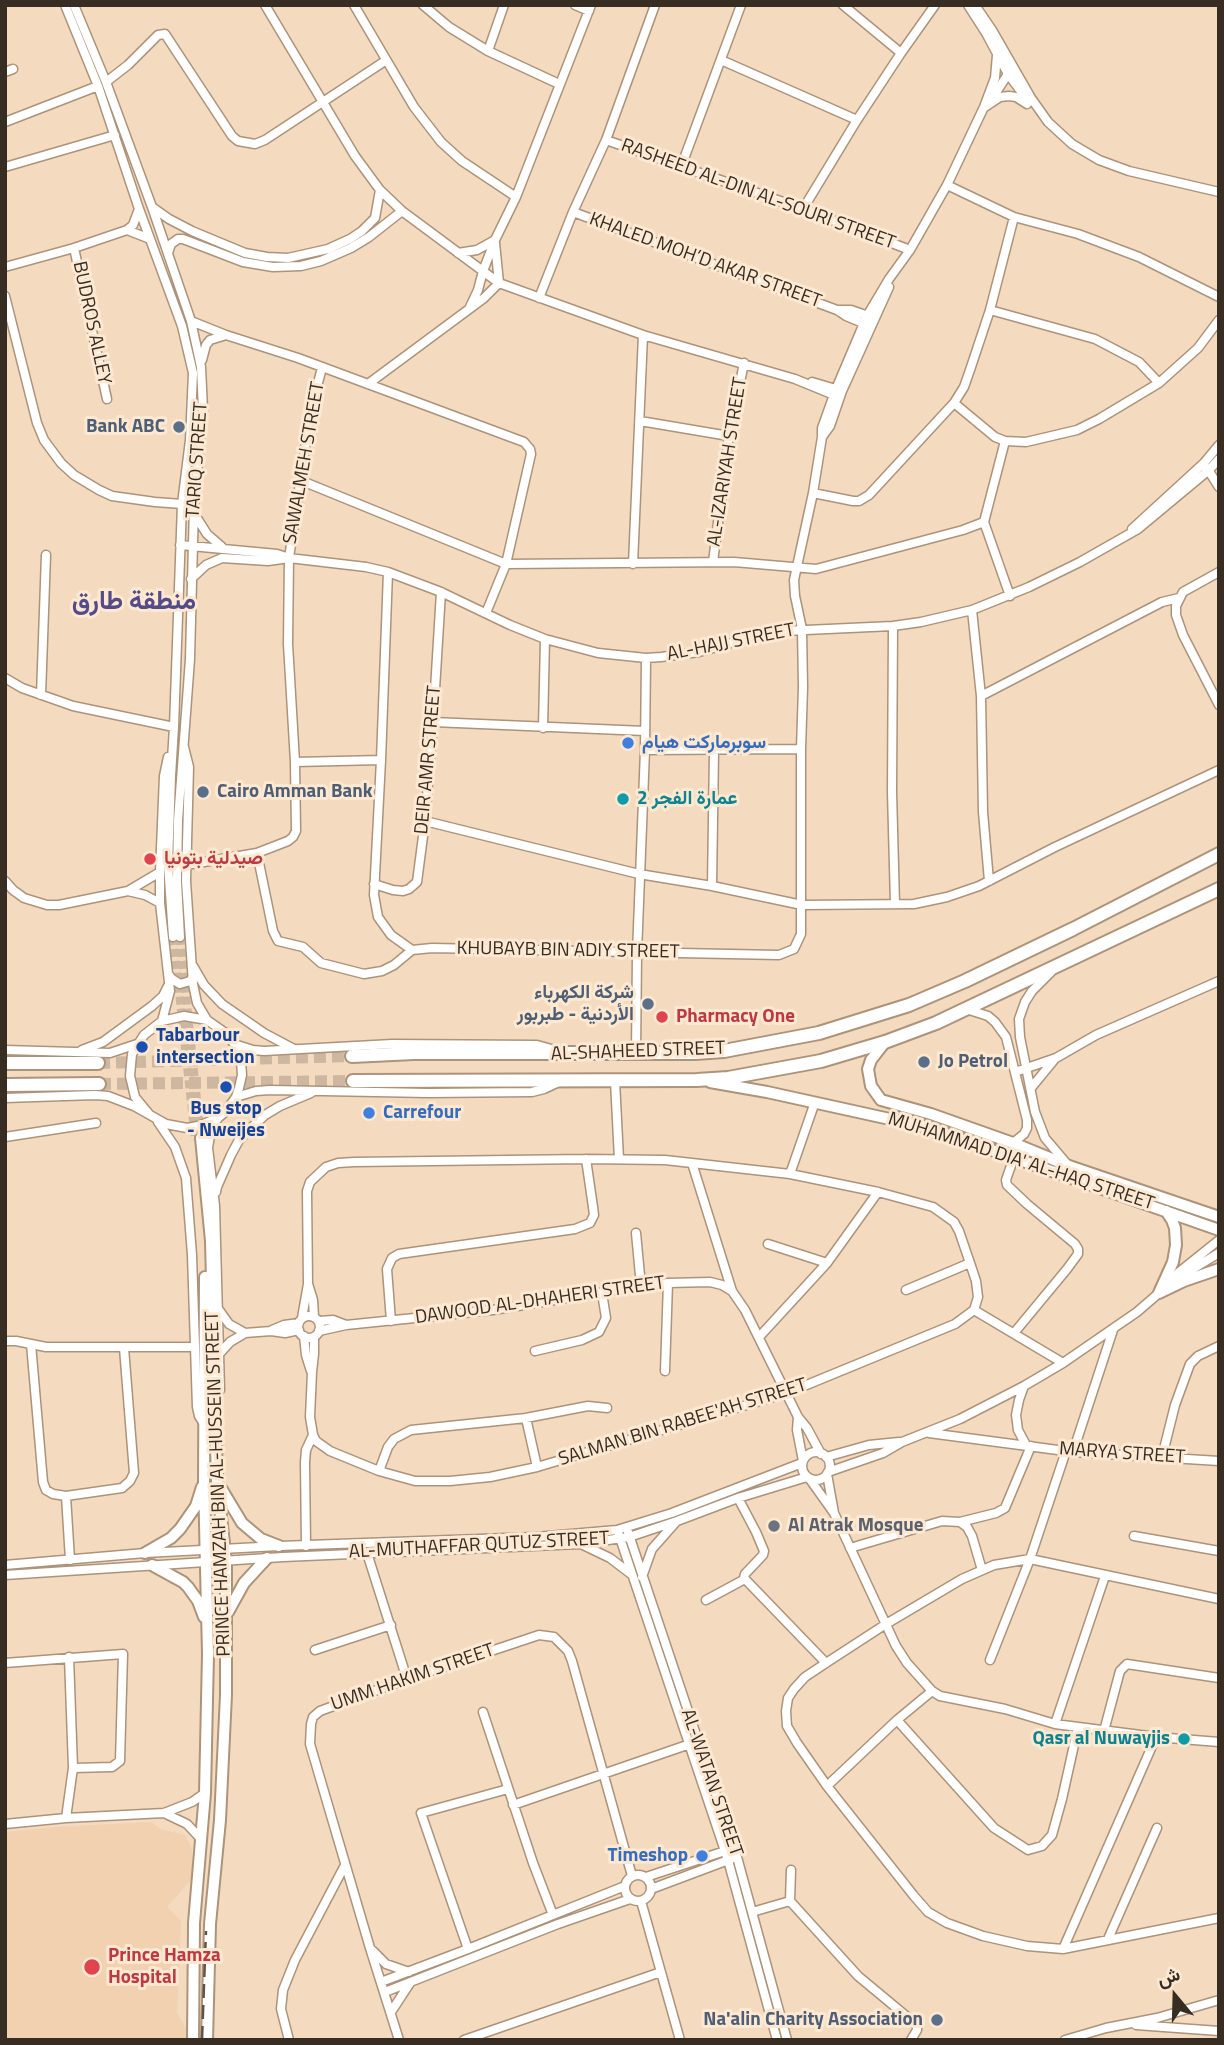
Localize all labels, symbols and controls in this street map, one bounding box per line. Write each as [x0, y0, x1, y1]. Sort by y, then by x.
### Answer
street label: RASHEED AL-DIN AL-SOURI STREET [618, 135, 898, 255]
street label: KHALED MOH’D AKAR STREET [586, 208, 824, 314]
street label: BUDROS ALLEY [67, 259, 115, 387]
street label: AL-IZARIYAH STREET [703, 376, 753, 548]
street label: SAWALMEH STREET [280, 380, 330, 546]
street label: TARIQ STREET [183, 401, 213, 519]
place label: Bank ABC [86, 416, 165, 438]
marker: Bank ABC [171, 419, 187, 435]
district label: منطقة طارق [72, 587, 196, 619]
street label: AL-HAJJ STREET [665, 619, 797, 667]
street label: DEIR AMR STREET [411, 685, 447, 835]
place label: سوبرماركت هيام [642, 732, 766, 754]
marker: سوبرماركت هيام [620, 735, 636, 751]
place label: Cairo Amman Bank [217, 781, 373, 803]
marker: Cairo Amman Bank [195, 784, 211, 800]
place label: عمارة الفجر 2 [637, 788, 737, 810]
marker: عمارة الفجر 2 [615, 791, 631, 807]
place label: صيدلية بتونيا [164, 848, 263, 870]
marker: صيدلية بتونيا [142, 851, 158, 867]
street label: KHUBAYB BIN ADIY STREET [456, 938, 680, 964]
place label: شركة الكهرباء الأردنية - طبربور [517, 982, 634, 1026]
marker: شركة الكهرباء الأردنية - طبربور [640, 996, 656, 1012]
place label: Pharmacy One [676, 1006, 795, 1028]
marker: Pharmacy One [654, 1009, 670, 1025]
place label: Tabarbour intersection [156, 1025, 255, 1069]
street label: AL-SHAHEED STREET [550, 1038, 726, 1066]
marker: Tabarbour intersection [134, 1039, 150, 1055]
place label: Jo Petrol [938, 1051, 1008, 1073]
marker: Jo Petrol [916, 1054, 932, 1070]
marker: Bus stop - Nweijes [218, 1079, 234, 1095]
place label: Bus stop - Nweijes [187, 1098, 265, 1142]
place label: Carrefour [383, 1102, 461, 1124]
marker: Carrefour [361, 1105, 377, 1121]
street label: MUHAMMAD DIA' AL-HAQ STREET [885, 1108, 1157, 1216]
street label: DAWOOD AL-DHAHERI STREET [414, 1272, 666, 1330]
street label: PRINCE HAMZAH BIN AL-HUSSEIN STREET [202, 1311, 236, 1657]
street label: SALMAN BIN RABEE'AH STREET [556, 1374, 810, 1472]
street label: MARYA STREET [1058, 1438, 1186, 1470]
place label: Al Atrak Mosque [788, 1515, 923, 1537]
marker: Al Atrak Mosque [766, 1518, 782, 1534]
street label: AL-MUTHAFFAR QUTUZ STREET [348, 1528, 610, 1564]
street label: UMM HAKIM STREET [328, 1639, 498, 1717]
street label: AL-WATAN STREET [675, 1706, 747, 1860]
place label: Qasr al Nuwayjis [1032, 1728, 1170, 1750]
marker: Qasr al Nuwayjis [1176, 1731, 1192, 1747]
place label: Timeshop [608, 1845, 688, 1867]
marker: Timeshop [694, 1848, 710, 1864]
place label: Prince Hamza Hospital [108, 1945, 221, 1989]
marker: Prince Hamza Hospital [82, 1957, 102, 1977]
text: ش [1152, 1958, 1184, 1993]
north arrow [1140, 1961, 1210, 2031]
place label: Na'alin Charity Association [703, 2009, 923, 2031]
marker: Na'alin Charity Association [929, 2012, 945, 2028]

